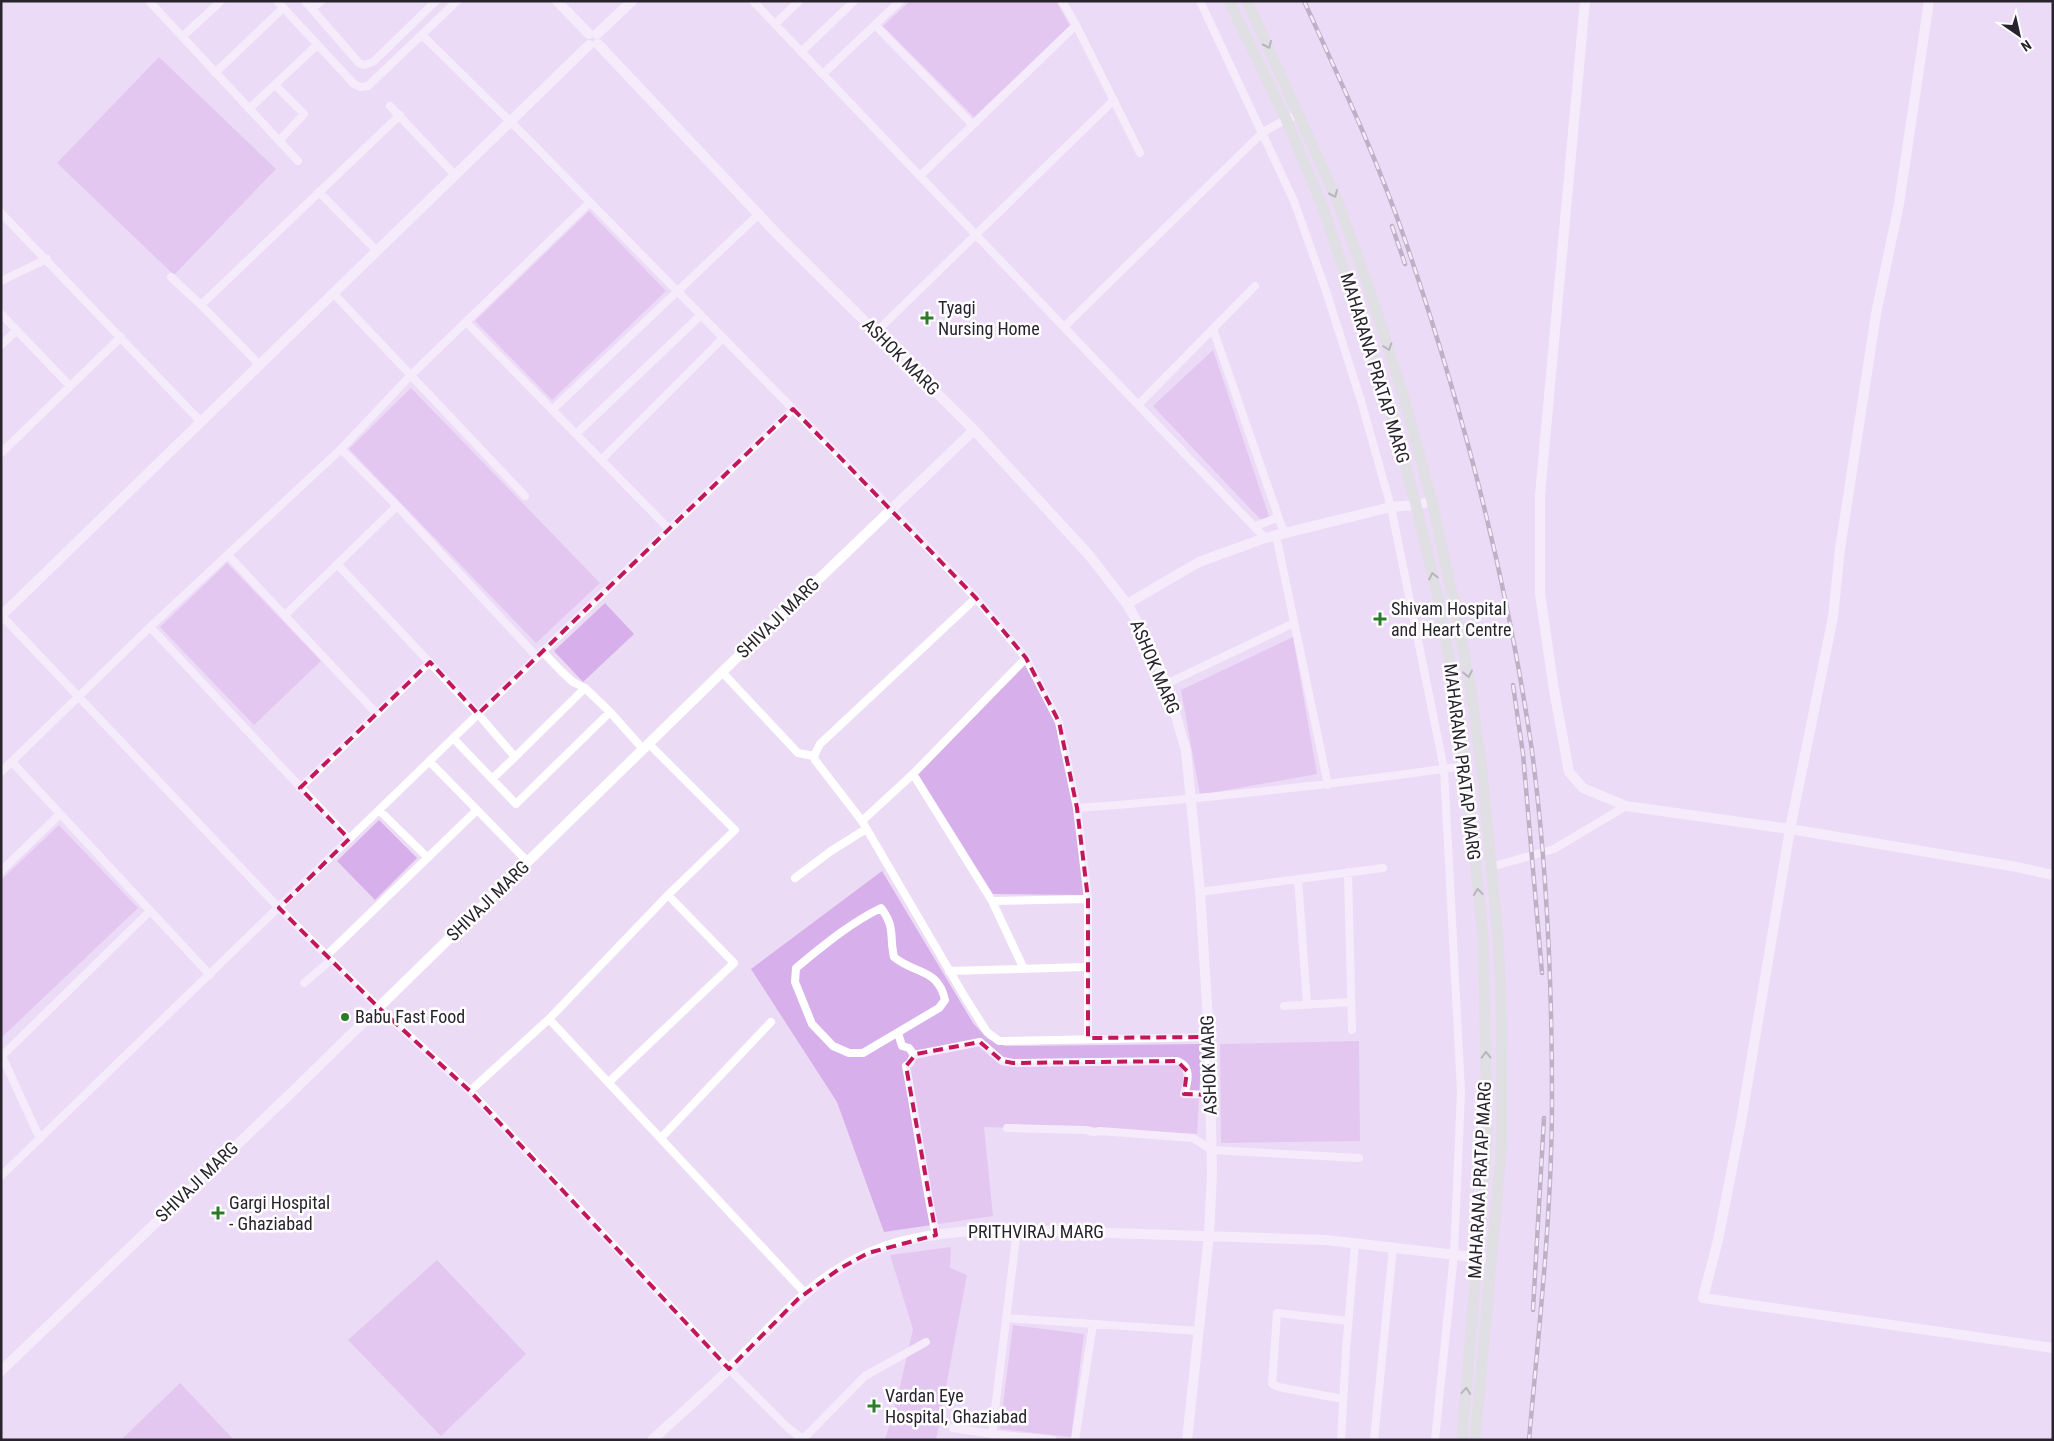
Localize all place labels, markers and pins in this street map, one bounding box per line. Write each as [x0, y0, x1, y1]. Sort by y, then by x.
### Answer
place label: Tyagi Nursing Home [938, 297, 1040, 339]
marker: Tyagi Nursing Home [920, 311, 934, 325]
place label: Shivam Hospital and Heart Centre [1391, 598, 1511, 640]
marker: Shivam Hospital and Heart Centre [1373, 612, 1387, 626]
place label: Babu Fast Food [355, 1006, 465, 1027]
marker: Babu Fast Food [339, 1011, 351, 1023]
place label: Gargi Hospital - Ghaziabad [229, 1192, 330, 1234]
marker: Gargi Hospital - Ghaziabad [211, 1206, 225, 1220]
place label: Vardan Eye Hospital, Ghaziabad [885, 1385, 1027, 1427]
marker: Vardan Eye Hospital, Ghaziabad [867, 1399, 881, 1413]

